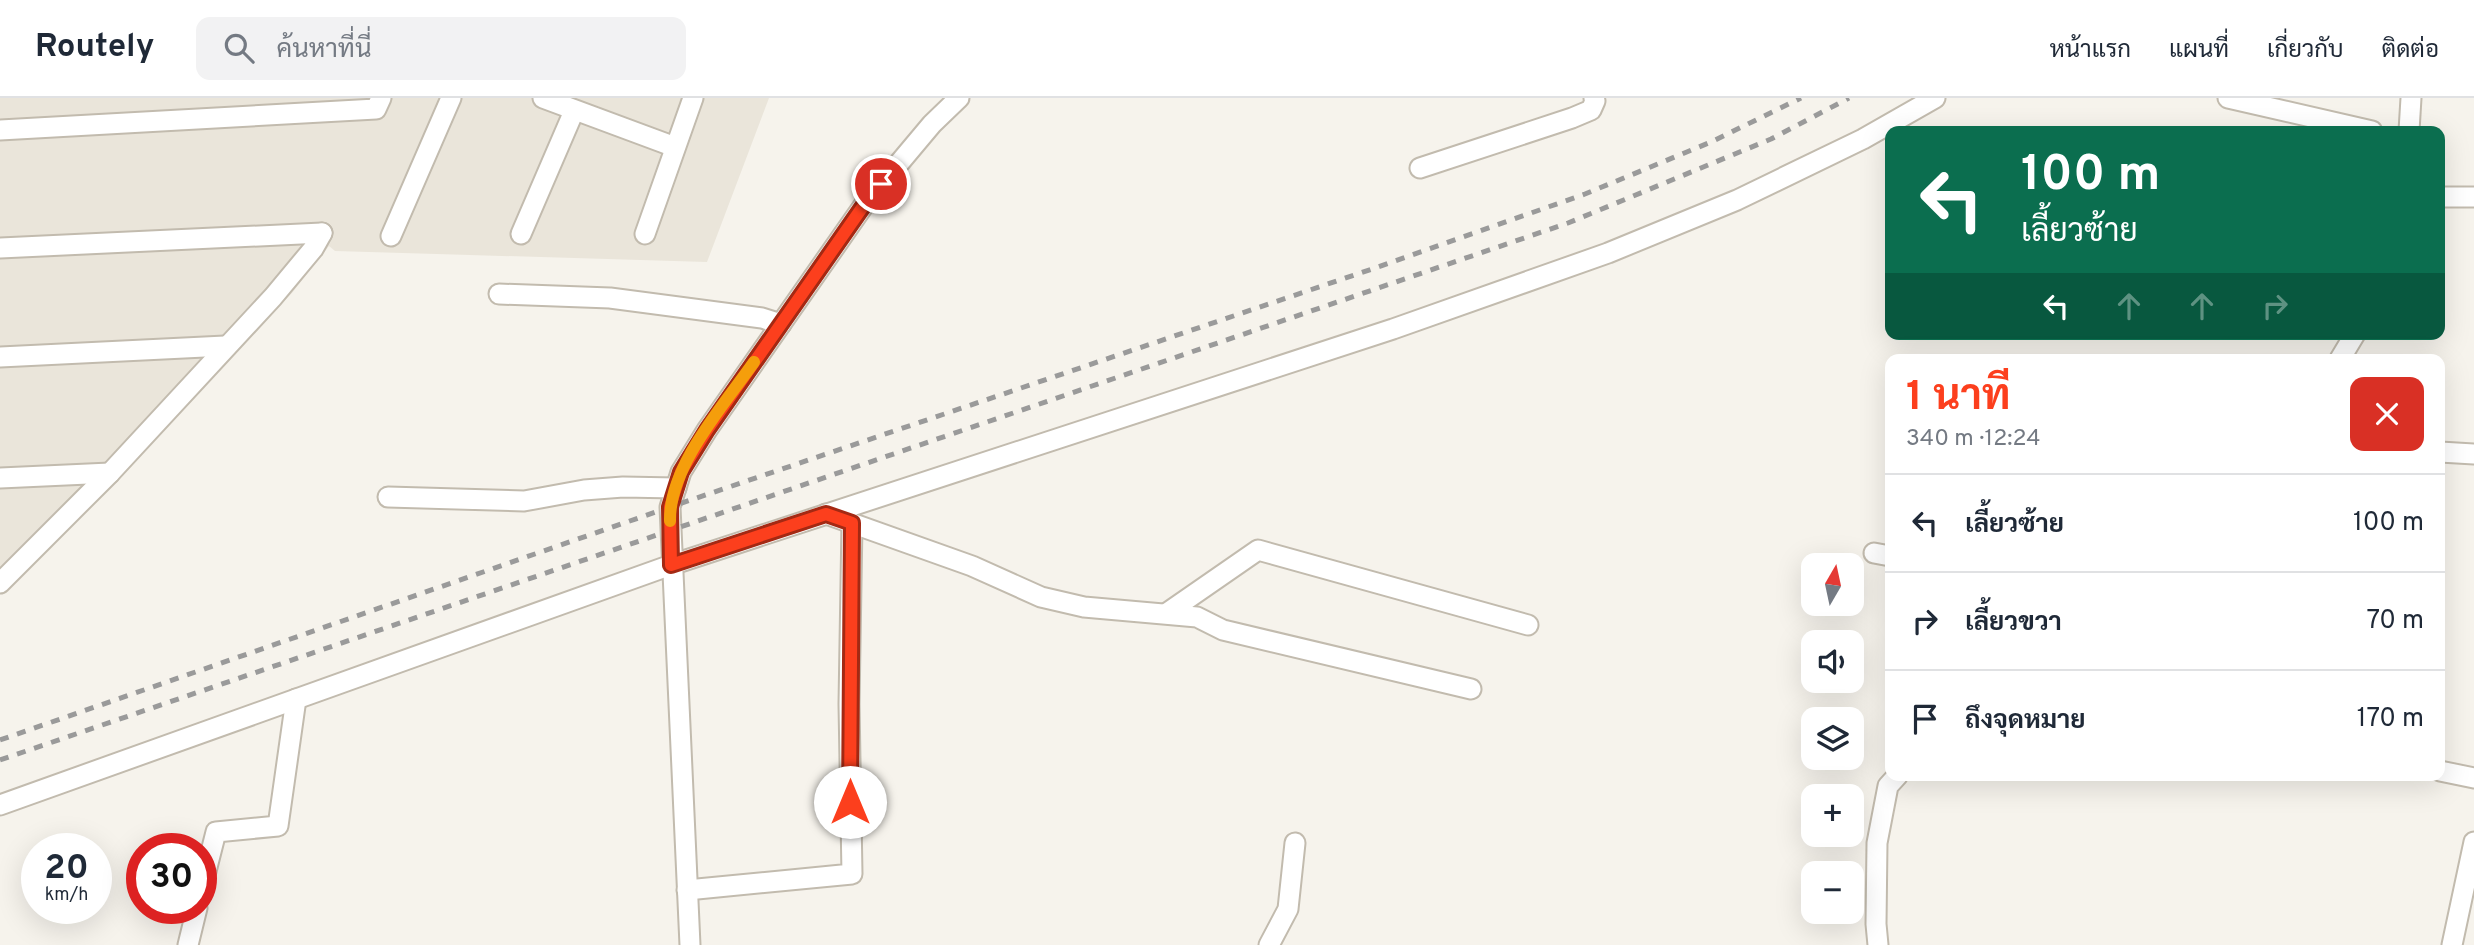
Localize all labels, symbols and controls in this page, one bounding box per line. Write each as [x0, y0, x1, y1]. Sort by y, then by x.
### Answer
search box [196, 17, 686, 80]
text: Routely [35, 27, 154, 69]
icon: search [220, 29, 258, 67]
text: ค้นหาที่นี่ [276, 34, 372, 67]
text: หน้าแรก [2050, 36, 2131, 66]
text: แผนที่ [2169, 36, 2229, 66]
text: เกี่ยวกับ [2267, 36, 2344, 66]
text: ติดต่อ [2382, 36, 2439, 66]
text: 100 m [2021, 146, 2160, 208]
pin [851, 154, 911, 214]
icon: left [1906, 154, 1997, 245]
icon: arrive [862, 165, 900, 203]
text: เลี้ยวซ้าย [2021, 213, 2138, 253]
icon: left [2037, 287, 2075, 325]
icon: ahead [2110, 287, 2148, 325]
icon: ahead [2183, 287, 2221, 325]
icon: right [2256, 287, 2294, 325]
text: 1 นาที [1906, 372, 2011, 425]
button: close [2350, 377, 2424, 451]
text: 340 m · 12:24 [1906, 425, 2041, 454]
icon: left [1906, 504, 1944, 542]
text: 100 m [2353, 507, 2424, 540]
text: เลี้ยวซ้าย [1965, 509, 2064, 542]
north arrow [1801, 553, 1864, 616]
map controls [1801, 553, 1864, 924]
icon: right [1906, 602, 1944, 640]
text: 70 m [2366, 605, 2424, 638]
text: เลี้ยวขวา [1965, 607, 2062, 640]
button: sound [1801, 630, 1864, 693]
icon: arrive [1906, 700, 1944, 738]
text: 170 m [2357, 703, 2424, 736]
text: ถึงจุดหมาย [1965, 705, 2086, 738]
button: layers [1801, 707, 1864, 770]
position arrow [813, 765, 887, 839]
button: + [1801, 784, 1864, 847]
speed limit sign: 30 [126, 833, 217, 924]
text: 20 [44, 847, 89, 891]
button: − [1801, 861, 1864, 924]
text: km/h [45, 884, 88, 907]

